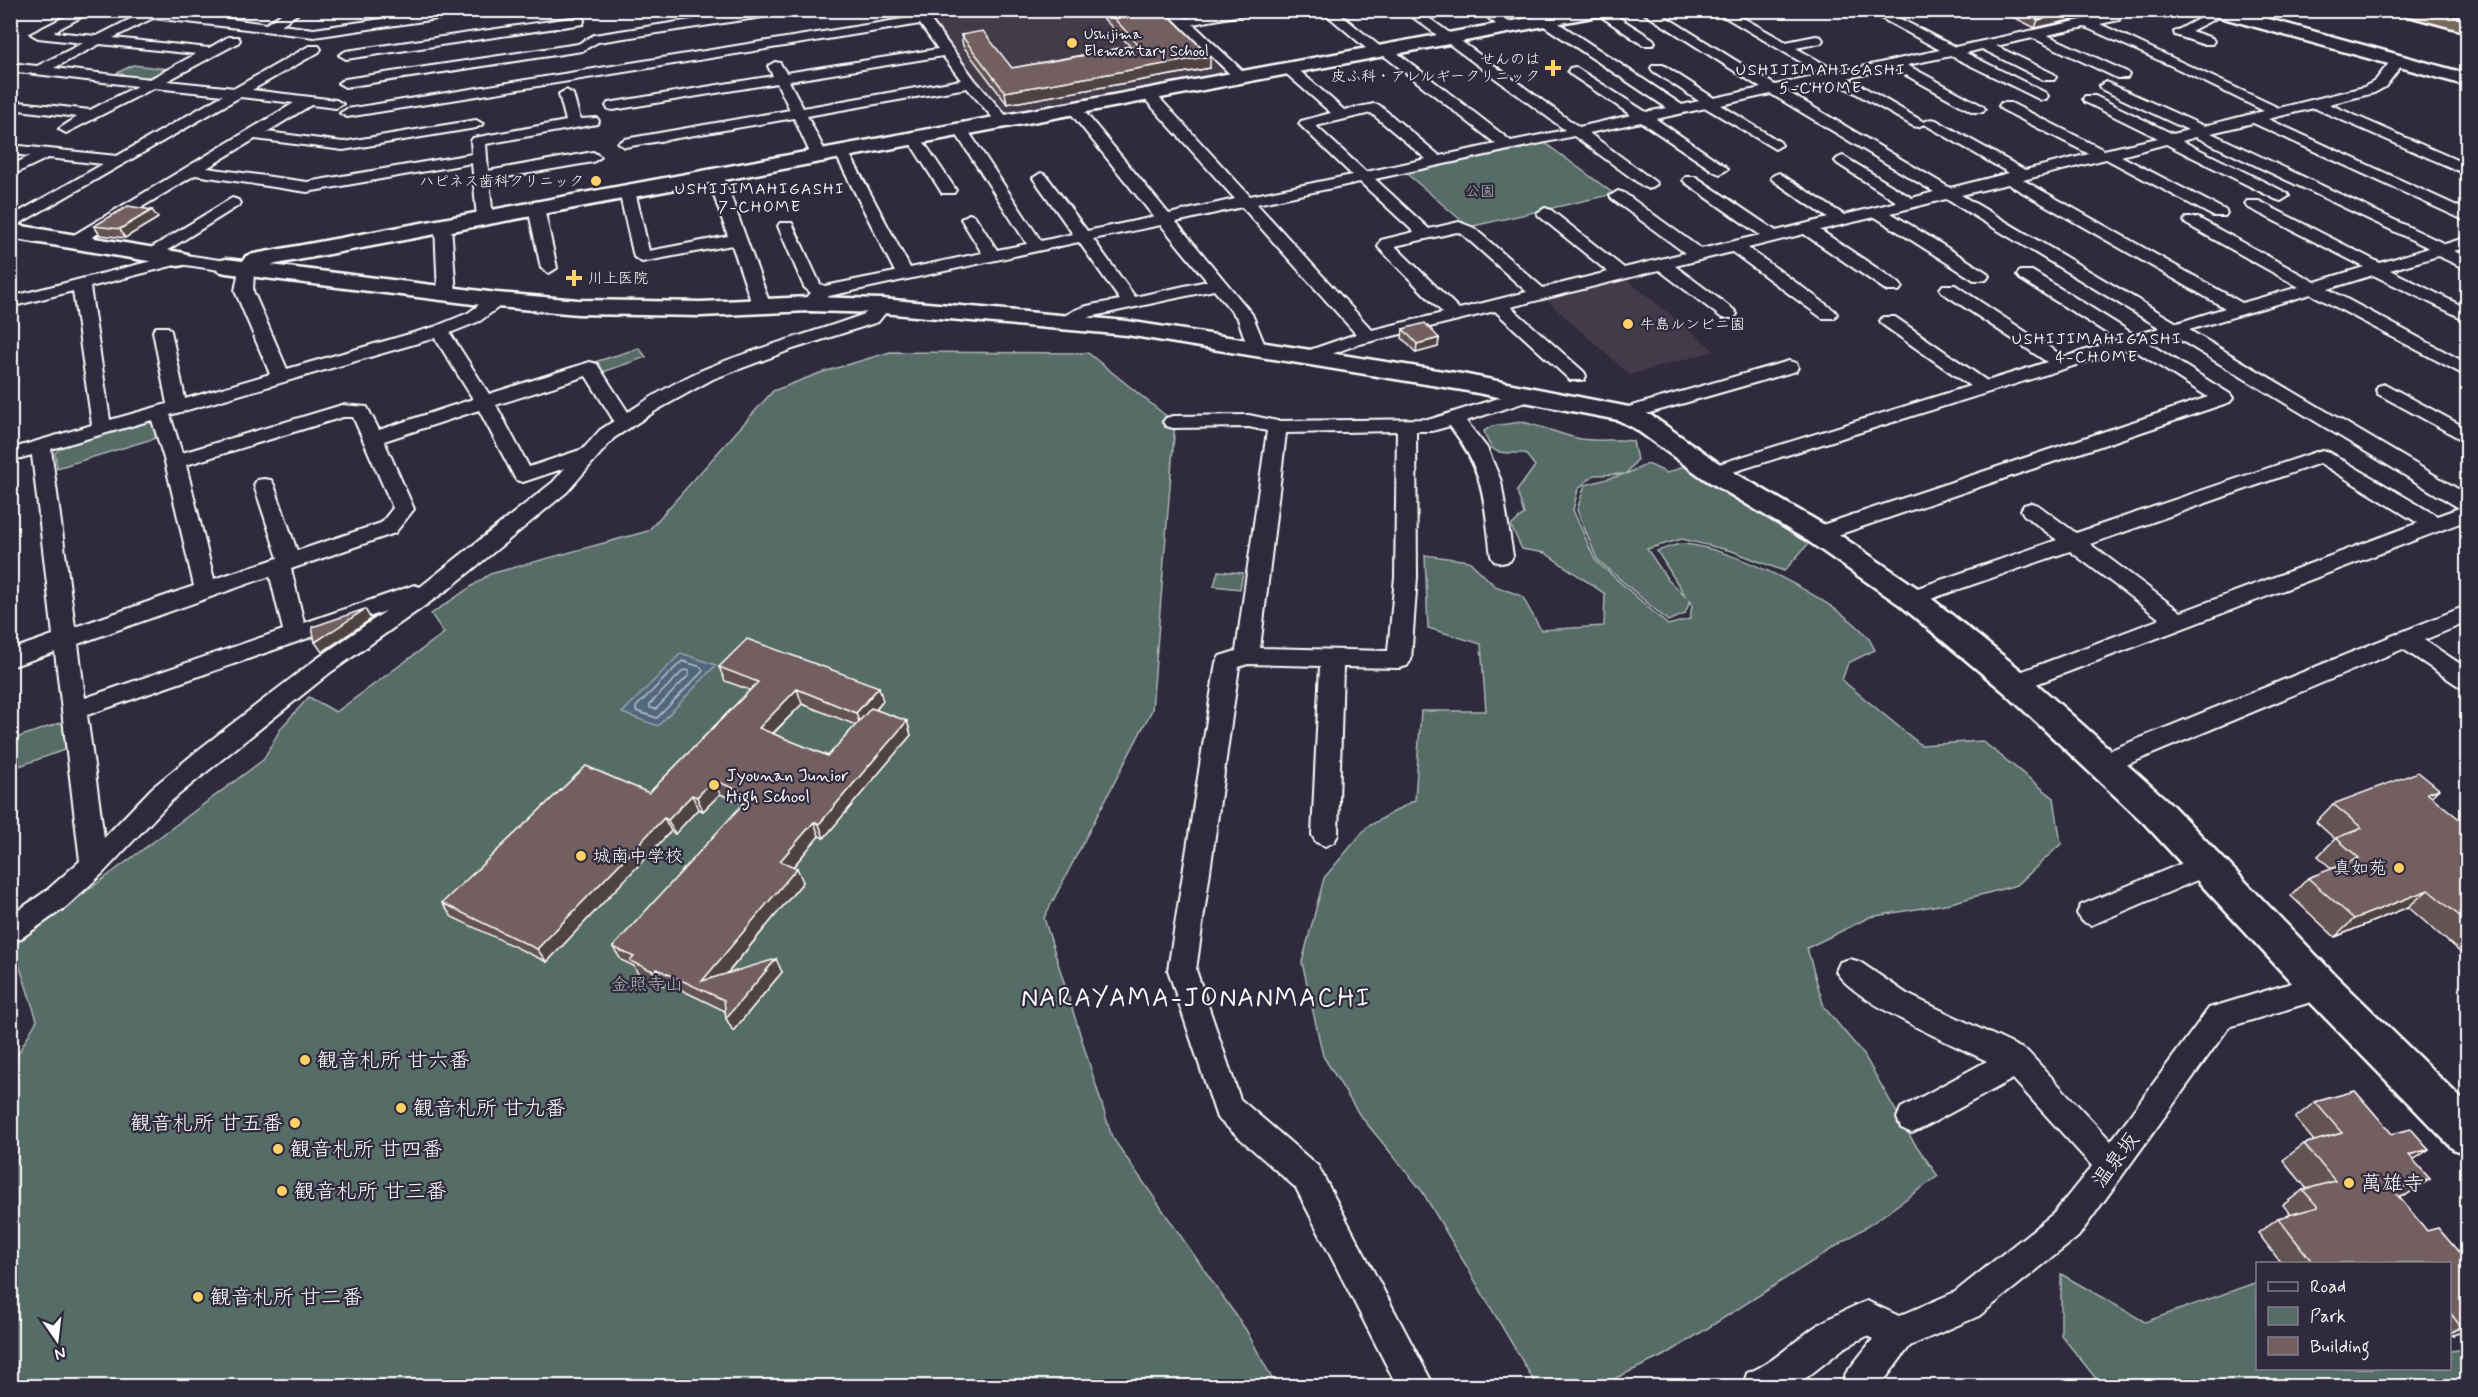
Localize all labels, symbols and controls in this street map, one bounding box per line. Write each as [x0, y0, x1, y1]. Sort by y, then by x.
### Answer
place label: Ushijima Elementary School [1084, 25, 1209, 62]
marker: Ushijima Elementary School [1065, 36, 1079, 50]
place label: せんのは 皮ふ科・アレルギークリニック [1331, 50, 1540, 87]
marker: せんのは 皮ふ科・アレルギークリニック [1544, 59, 1562, 77]
district label: USHIJIMAHIGASHI 5-CHOME [1736, 60, 1906, 99]
place label: ハピネス歯科クリニック [419, 172, 584, 192]
marker: ハピネス歯科クリニック [589, 174, 603, 188]
district label: USHIJIMAHIGASHI 7-CHOME [675, 179, 845, 218]
park label: 公園 [1465, 182, 1495, 202]
marker: 川上医院 [565, 269, 583, 287]
place label: 川上医院 [588, 269, 648, 289]
place label: 牛島ルンビニ園 [1640, 315, 1745, 335]
marker: 牛島ルンビニ園 [1621, 317, 1635, 331]
district label: USHIJIMAHIGASHI 4-CHOME [2012, 329, 2182, 368]
place label: Jyounan Junior High School [726, 764, 849, 811]
marker: Jyounan Junior High School [707, 778, 721, 792]
place label: 城南中学校 [593, 845, 683, 869]
marker: 城南中学校 [574, 849, 588, 863]
place label: 真如苑 [2333, 857, 2387, 881]
marker: 真如苑 [2392, 861, 2406, 875]
park label: 金照寺山 [611, 973, 683, 997]
district label: NARAYAMA-JONANMACHI [1021, 982, 1371, 1016]
place label: 観音札所 甘六番 [317, 1047, 470, 1075]
marker: 観音札所 甘六番 [298, 1053, 312, 1067]
place label: 観音札所 甘九番 [413, 1095, 566, 1123]
marker: 観音札所 甘九番 [394, 1101, 408, 1115]
place label: 観音札所 甘五番 [130, 1110, 283, 1138]
marker: 観音札所 甘五番 [288, 1116, 302, 1130]
street label: 温泉坂 [2086, 1127, 2146, 1194]
place label: 観音札所 甘四番 [290, 1136, 443, 1164]
marker: 観音札所 甘四番 [271, 1142, 285, 1156]
place label: 萬雄寺 [2361, 1170, 2424, 1198]
marker: 萬雄寺 [2342, 1176, 2356, 1190]
place label: 観音札所 甘三番 [294, 1178, 447, 1206]
marker: 観音札所 甘三番 [275, 1184, 289, 1198]
legend [2256, 1262, 2451, 1370]
text: Road [2310, 1275, 2346, 1299]
place label: 観音札所 甘二番 [210, 1284, 363, 1312]
marker: 観音札所 甘二番 [191, 1290, 205, 1304]
text: Park [2310, 1305, 2346, 1329]
north arrow [27, 1310, 87, 1370]
text: Building [2310, 1335, 2370, 1361]
text: N [53, 1342, 68, 1365]

